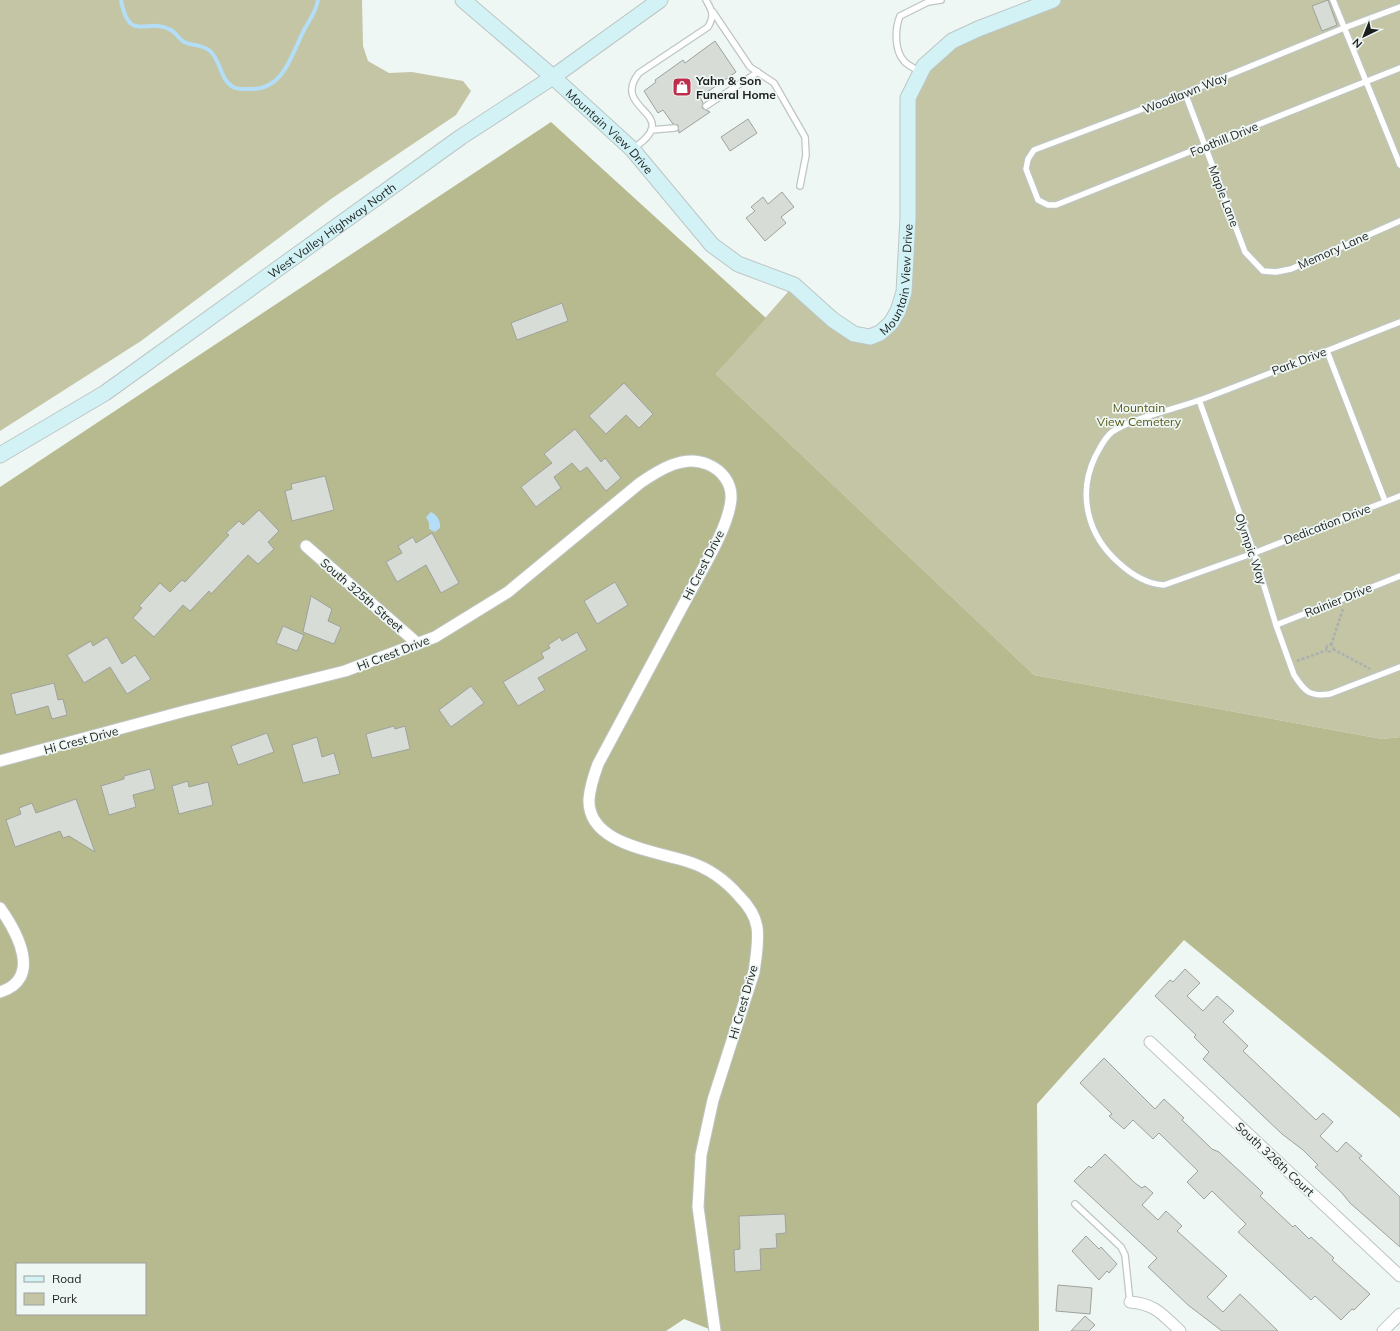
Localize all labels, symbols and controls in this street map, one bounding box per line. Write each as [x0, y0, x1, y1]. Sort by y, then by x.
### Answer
north arrow [1344, 16, 1384, 56]
text: N [1349, 35, 1365, 51]
street label: Woodlawn Way [1140, 69, 1230, 117]
place label: Yahn & Son Funeral Home [695, 73, 776, 102]
shop icon: Yahn & Son Funeral Home [671, 76, 693, 98]
street label: Mountain View Drive [563, 85, 657, 177]
street label: Foothill Drive [1188, 119, 1260, 159]
street label: Maple Lane [1205, 163, 1243, 229]
street label: West Valley Highway North [265, 179, 398, 281]
street label: Mountain View Drive [876, 223, 915, 338]
street label: Memory Lane [1295, 228, 1371, 272]
street label: Park Drive [1270, 344, 1328, 378]
park label: Mountain View Cemetery [1097, 400, 1182, 429]
street label: Dedication Drive [1282, 501, 1372, 547]
street label: Olympic Way [1232, 511, 1270, 587]
street label: Hi Crest Drive [679, 528, 727, 602]
street label: South 325th Street [318, 555, 406, 635]
street label: Rainier Drive [1302, 580, 1374, 620]
street label: Hi Crest Drive [355, 632, 431, 674]
street label: Hi Crest Drive [42, 723, 120, 757]
street label: Hi Crest Drive [725, 963, 761, 1041]
street label: South 326th Court [1233, 1119, 1317, 1199]
legend [16, 1263, 146, 1315]
text: Road [52, 1271, 81, 1286]
text: Park [52, 1291, 78, 1306]

